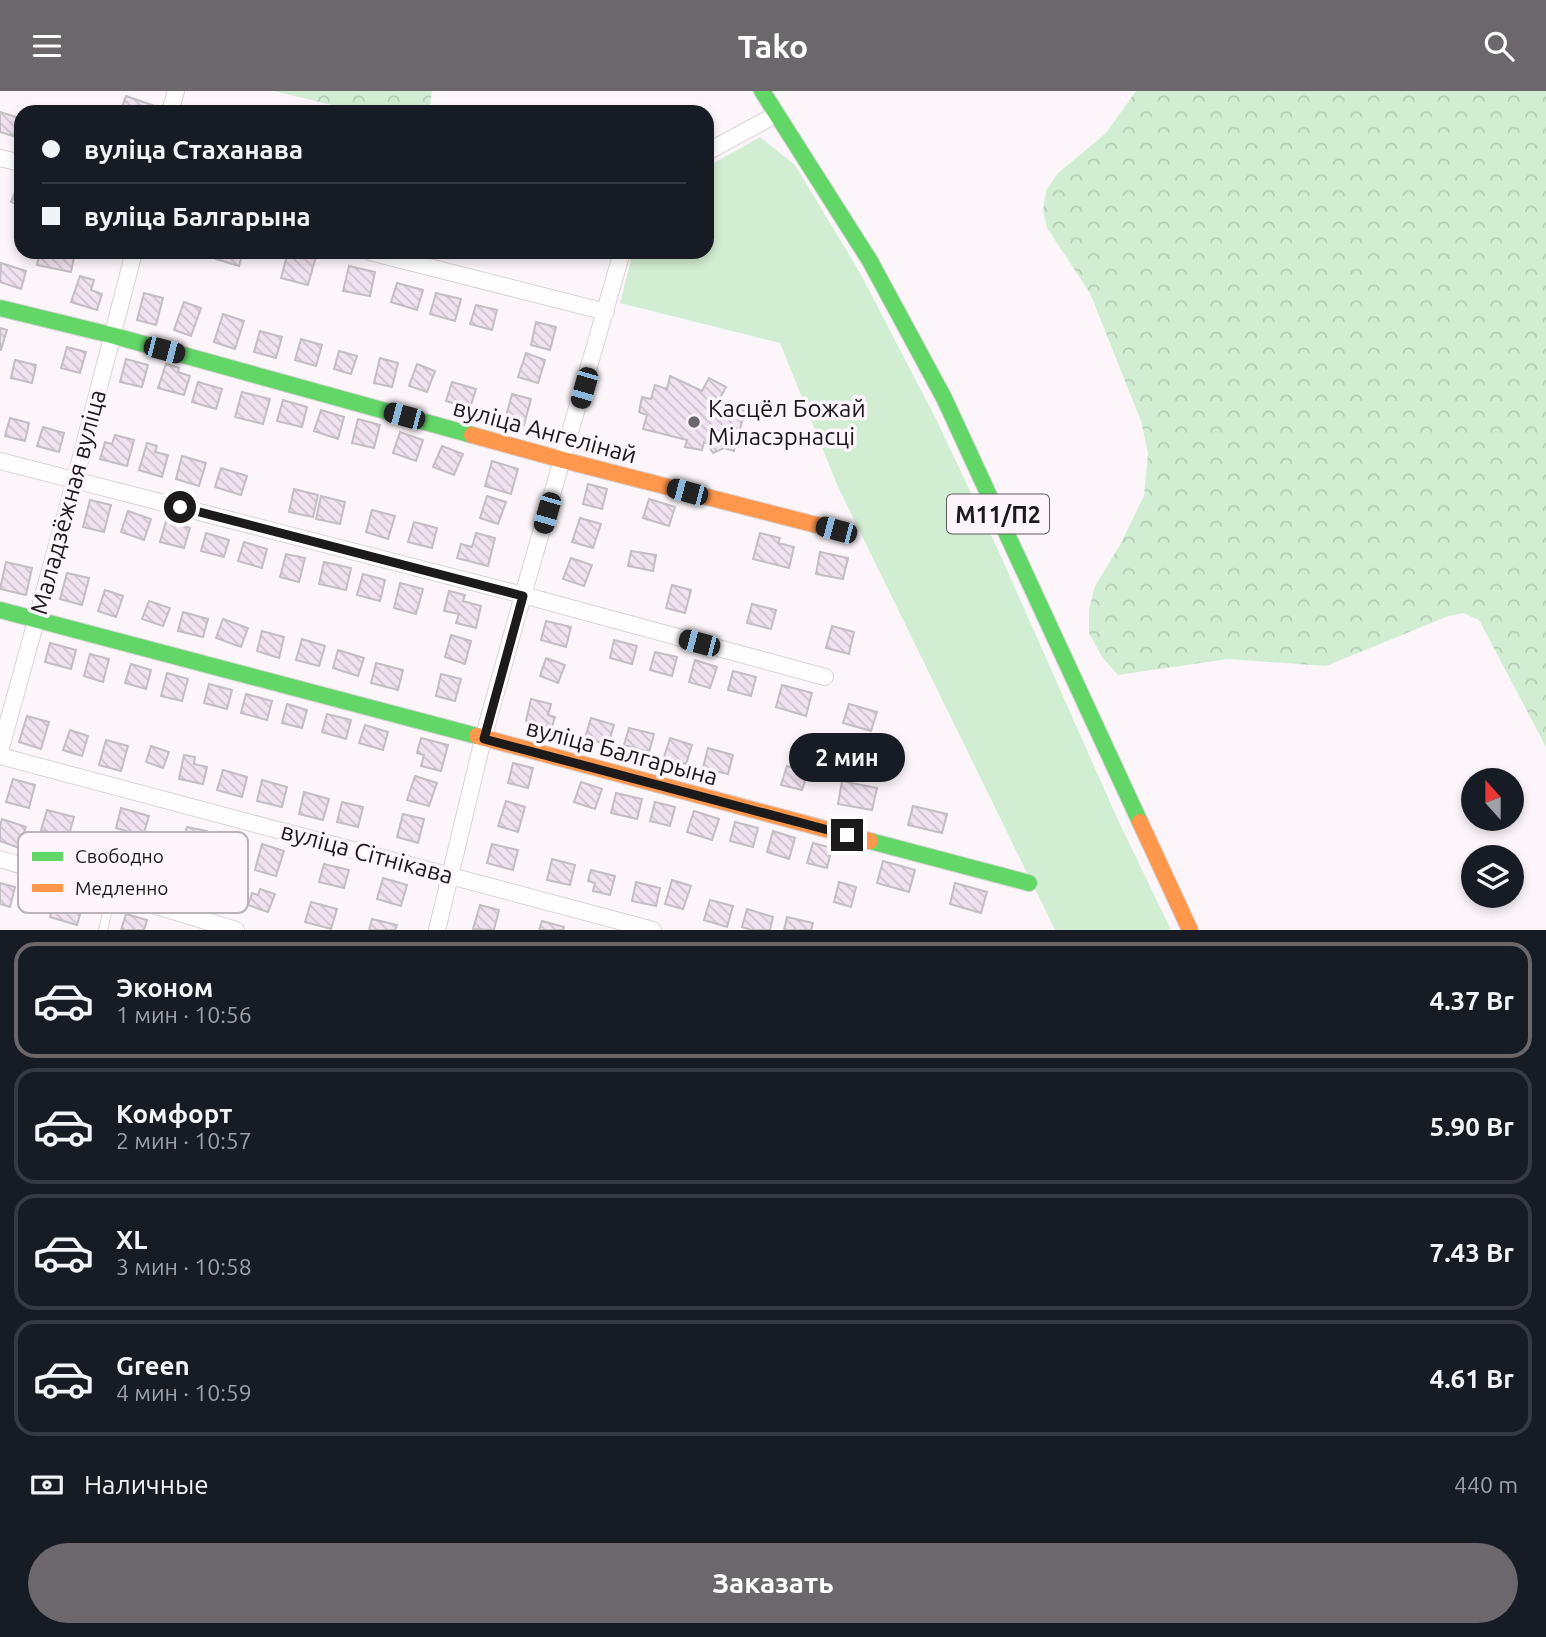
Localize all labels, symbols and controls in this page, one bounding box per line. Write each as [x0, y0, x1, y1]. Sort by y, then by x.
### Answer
icon: menu [28, 27, 66, 65]
icon: search [1480, 27, 1518, 65]
text: Tako [738, 28, 808, 64]
text: вуліца Стаханава [84, 135, 303, 164]
text: вуліца Балгарына [84, 202, 311, 231]
car [141, 334, 188, 366]
car [569, 365, 600, 411]
street label: Маладзёжная вуліца [25, 387, 111, 617]
street label: вуліца Ангелінай [450, 393, 640, 469]
place label: Касцёл Божай Міласэрнасці [708, 395, 866, 450]
car [381, 400, 428, 432]
marker: Касцёл Божай Міласэрнасці [686, 414, 702, 430]
car [664, 476, 711, 508]
car [532, 490, 563, 536]
route start [164, 491, 196, 523]
road number: М11/П2 [947, 495, 1049, 533]
car [813, 514, 860, 546]
car [676, 627, 723, 659]
street label: вуліца Балгарына [523, 713, 721, 791]
callout: 2 мин [789, 733, 905, 783]
text: 2 мин [815, 745, 879, 770]
north arrow [1461, 768, 1524, 831]
map controls [1461, 768, 1524, 908]
street label: вуліца Сітнікава [278, 817, 456, 889]
route end [831, 819, 863, 851]
legend [18, 832, 248, 913]
text: Свободно [75, 845, 164, 867]
button: layers [1461, 845, 1524, 908]
text: Медленно [75, 877, 168, 899]
icon: car [32, 969, 95, 1032]
text: Эконом [116, 973, 213, 1002]
text: 4.37 Br [1430, 986, 1514, 1015]
text: 1 мин · 10:56 [116, 1002, 252, 1027]
icon: car [32, 1095, 95, 1158]
text: Комфорт [116, 1099, 232, 1128]
text: 5.90 Br [1430, 1112, 1514, 1141]
text: 2 мин · 10:57 [116, 1128, 252, 1153]
icon: car [32, 1221, 95, 1284]
text: XL [116, 1225, 147, 1254]
text: 7.43 Br [1430, 1238, 1514, 1267]
text: 3 мин · 10:58 [116, 1254, 252, 1279]
icon: car [32, 1347, 95, 1410]
text: Green [116, 1351, 190, 1380]
text: 4.61 Br [1430, 1364, 1514, 1393]
text: 4 мин · 10:59 [116, 1380, 252, 1405]
icon: cash [28, 1466, 66, 1504]
text: Наличные [84, 1470, 209, 1499]
text: 440 m [1454, 1472, 1518, 1497]
button: Заказать [28, 1543, 1518, 1623]

